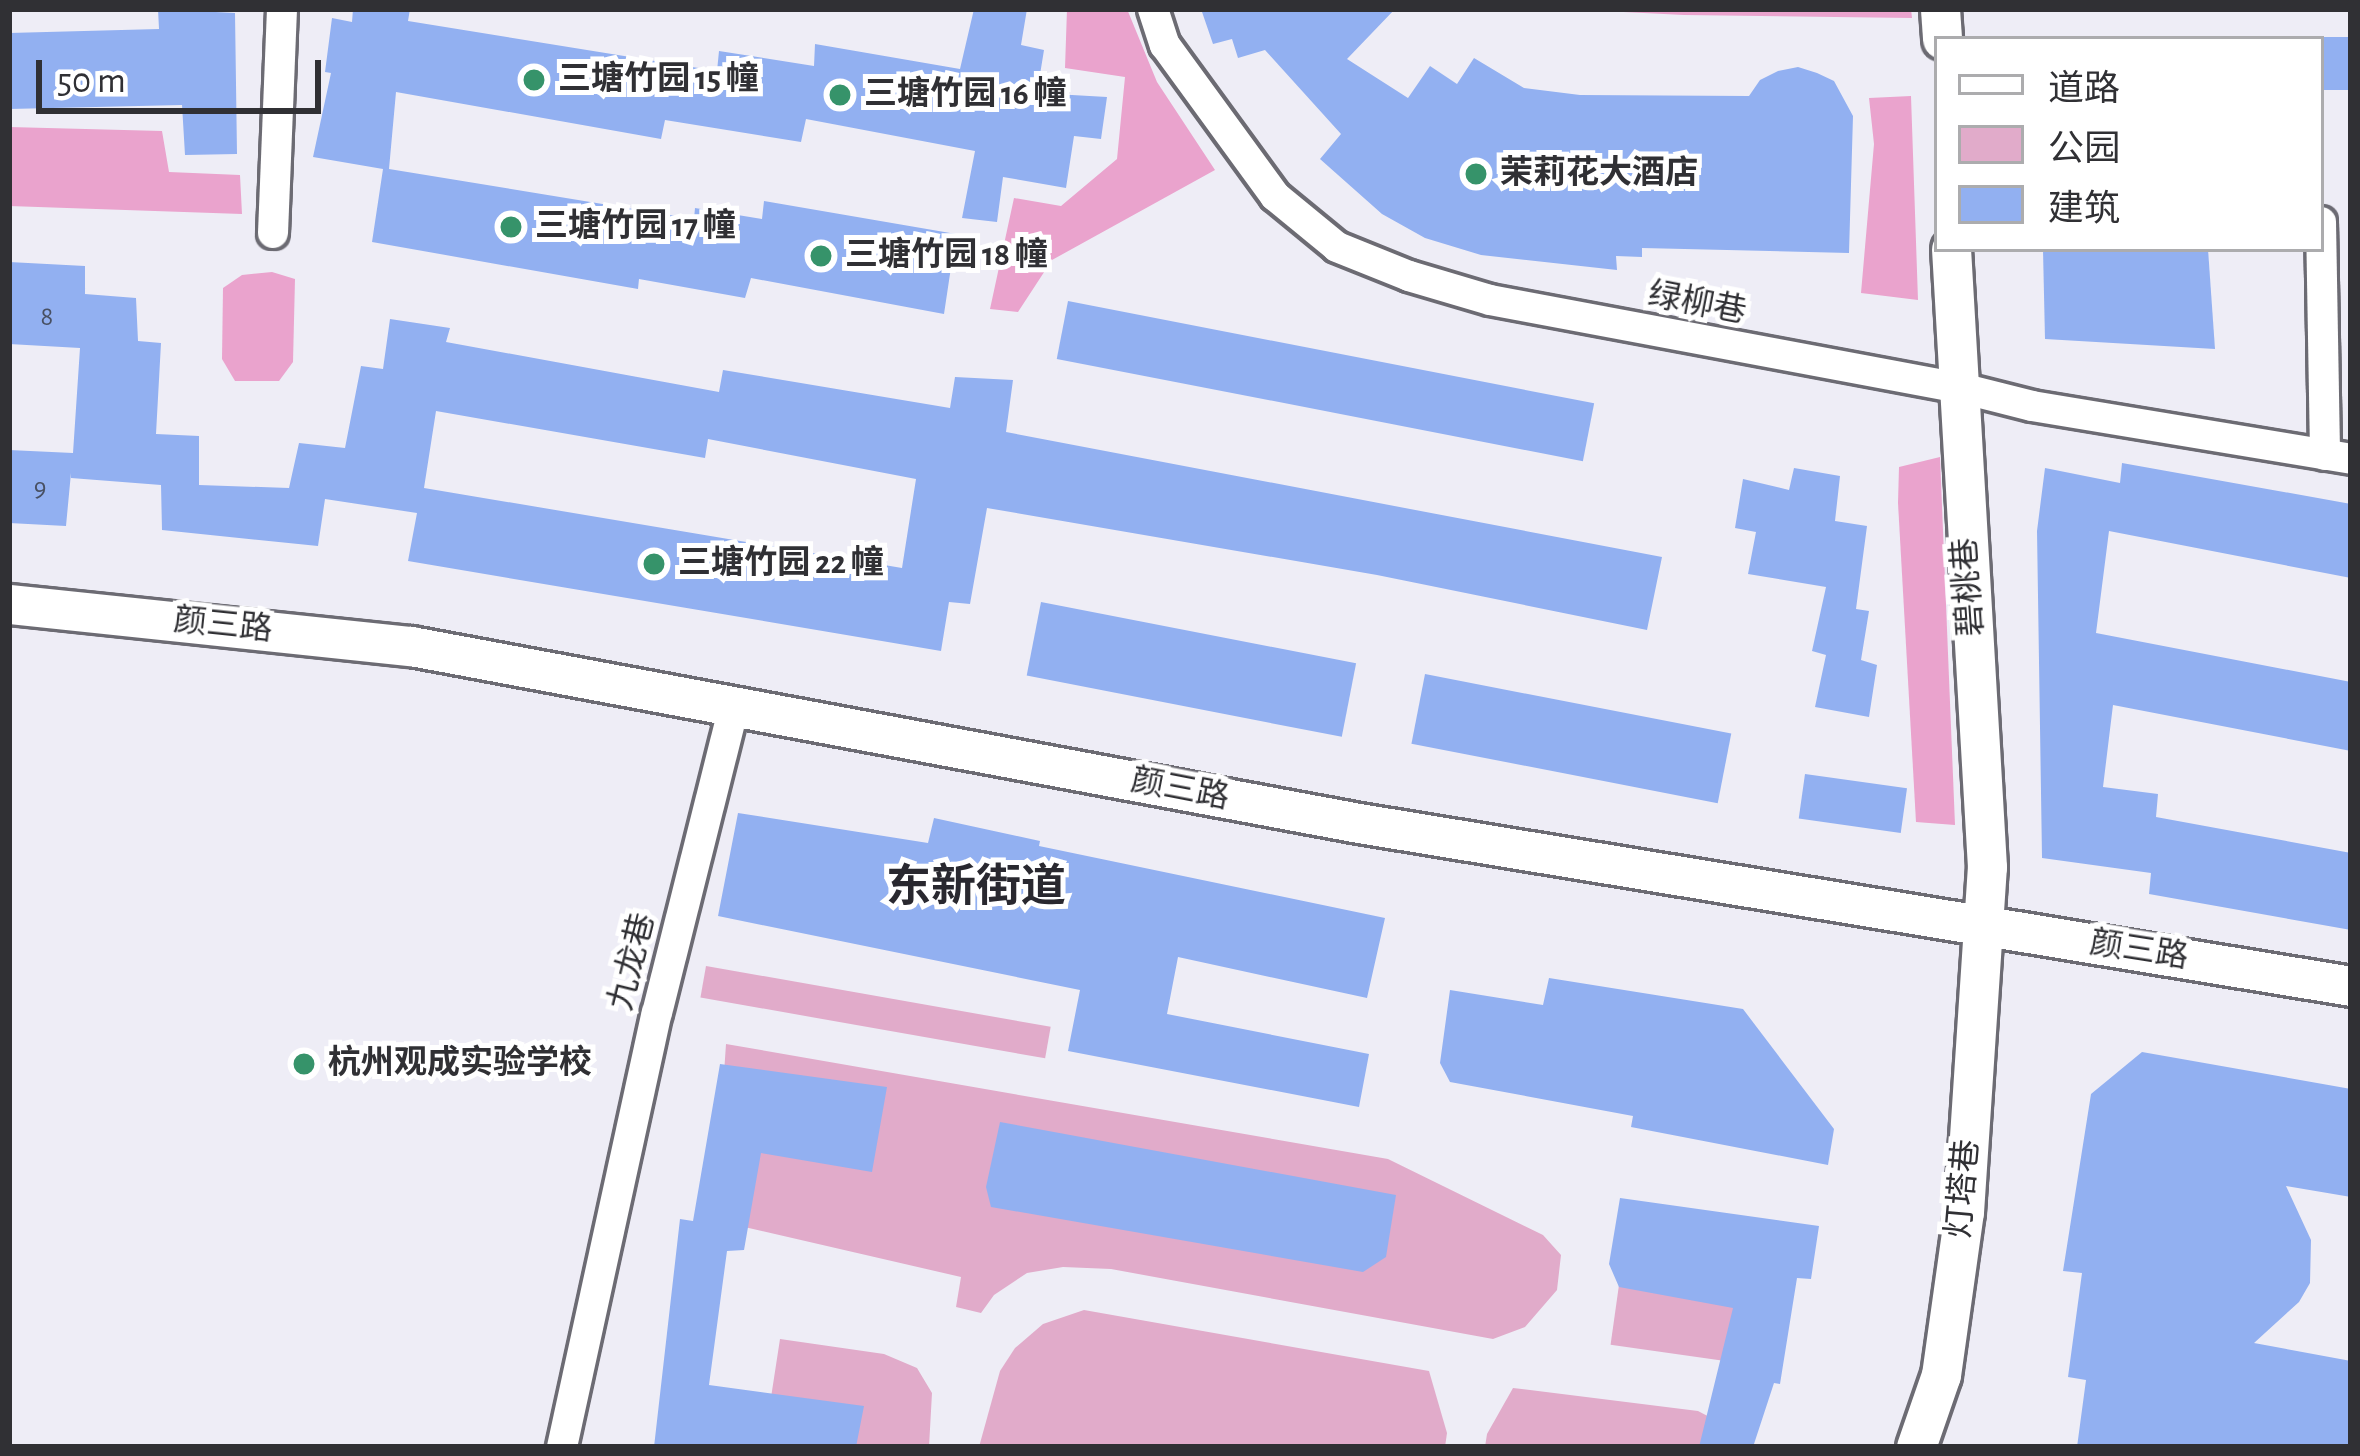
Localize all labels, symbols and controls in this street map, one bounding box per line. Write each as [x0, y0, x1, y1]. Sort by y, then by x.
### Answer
scale bar [42, 36, 327, 110]
legend [1934, 36, 2324, 252]
place label: 三塘竹园 15 幢 [558, 60, 759, 100]
text: 50 m [57, 63, 126, 99]
marker: 三塘竹园 15 幢 [521, 67, 547, 93]
text: 道路 [2048, 71, 2120, 107]
place label: 三塘竹园 16 幢 [864, 75, 1067, 115]
marker: 三塘竹园 16 幢 [827, 82, 853, 108]
text: 公园 [2048, 131, 2120, 167]
place label: 茉莉花大酒店 [1500, 154, 1698, 194]
marker: 茉莉花大酒店 [1463, 161, 1489, 187]
text: 建筑 [2048, 191, 2120, 227]
place label: 三塘竹园 17 幢 [535, 207, 736, 247]
marker: 三塘竹园 17 幢 [498, 214, 524, 240]
place label: 三塘竹园 18 幢 [845, 236, 1048, 276]
marker: 三塘竹园 18 幢 [808, 243, 834, 269]
street label: 绿柳巷 [1645, 275, 1749, 333]
house number: 8 [41, 301, 53, 333]
house number: 9 [34, 472, 46, 504]
street label: 碧桃巷 [1946, 536, 1992, 638]
place label: 三塘竹园 22 幢 [678, 544, 884, 584]
marker: 三塘竹园 22 幢 [641, 551, 667, 577]
street label: 颜三路 [172, 601, 274, 651]
street label: 颜三路 [1128, 761, 1232, 819]
district label: 东新街道 [886, 861, 1066, 915]
street label: 九龙巷 [602, 909, 664, 1015]
street label: 颜三路 [2087, 924, 2191, 978]
place label: 杭州观成实验学校 [328, 1044, 592, 1084]
marker: 杭州观成实验学校 [291, 1051, 317, 1077]
street label: 灯塔巷 [1940, 1138, 1988, 1240]

